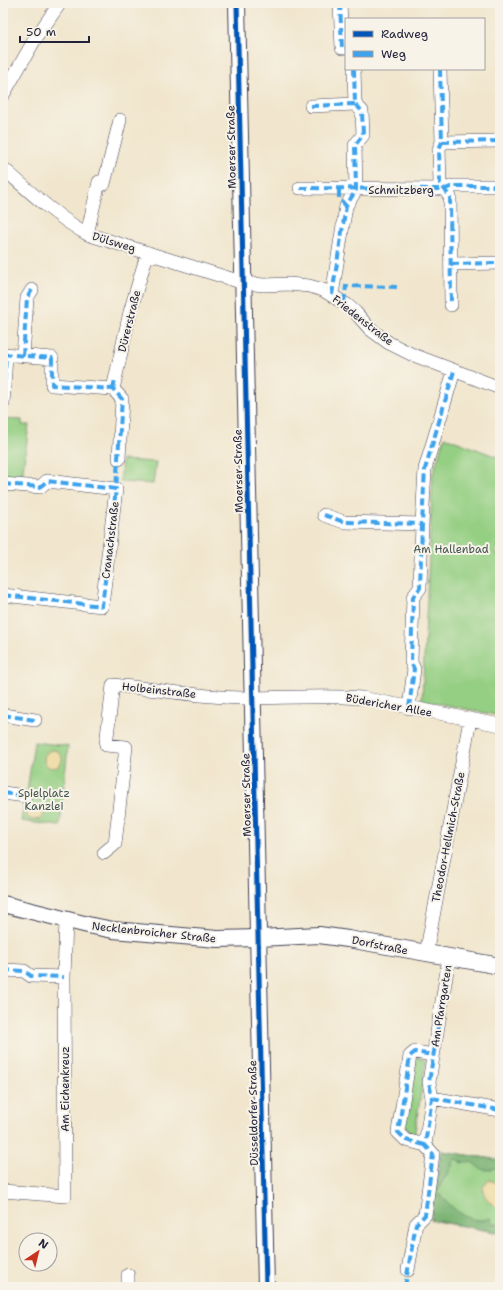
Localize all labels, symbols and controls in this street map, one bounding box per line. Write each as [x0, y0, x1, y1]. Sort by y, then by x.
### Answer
scale bar [20, 18, 89, 44]
legend [345, 18, 485, 70]
text: 50 m [26, 24, 56, 40]
text: Radweg [381, 26, 428, 42]
text: Weg [381, 46, 406, 62]
street label: Moerser Straße [223, 105, 240, 189]
street label: Schmitzberg [368, 183, 434, 198]
street label: Dülsweg [90, 229, 138, 256]
street label: Dürerstraße [115, 288, 144, 354]
street label: Friedenstraße [329, 292, 396, 349]
street label: Moerser Straße [230, 429, 247, 513]
street label: Cranachstraße [98, 500, 123, 580]
park label: Am Hallenbad [413, 542, 489, 557]
street label: Holbeinstraße [121, 679, 197, 702]
street label: Büdericher Allee [345, 691, 433, 720]
street label: Moerser Straße [238, 753, 255, 837]
street label: Theodor-Hellmich-Straße [428, 770, 469, 904]
park label: Spielplatz Kanzlei [18, 786, 70, 814]
street label: Necklenbroicher Straße [91, 919, 217, 946]
street label: Dorfstraße [351, 933, 409, 958]
street label: Am Pfarrgarten [428, 964, 455, 1048]
street label: Am Eichenkreuz [58, 1046, 73, 1132]
street label: Düsseldorfer Straße [245, 1060, 262, 1166]
north arrow [18, 1232, 58, 1272]
text: N [36, 1236, 52, 1253]

